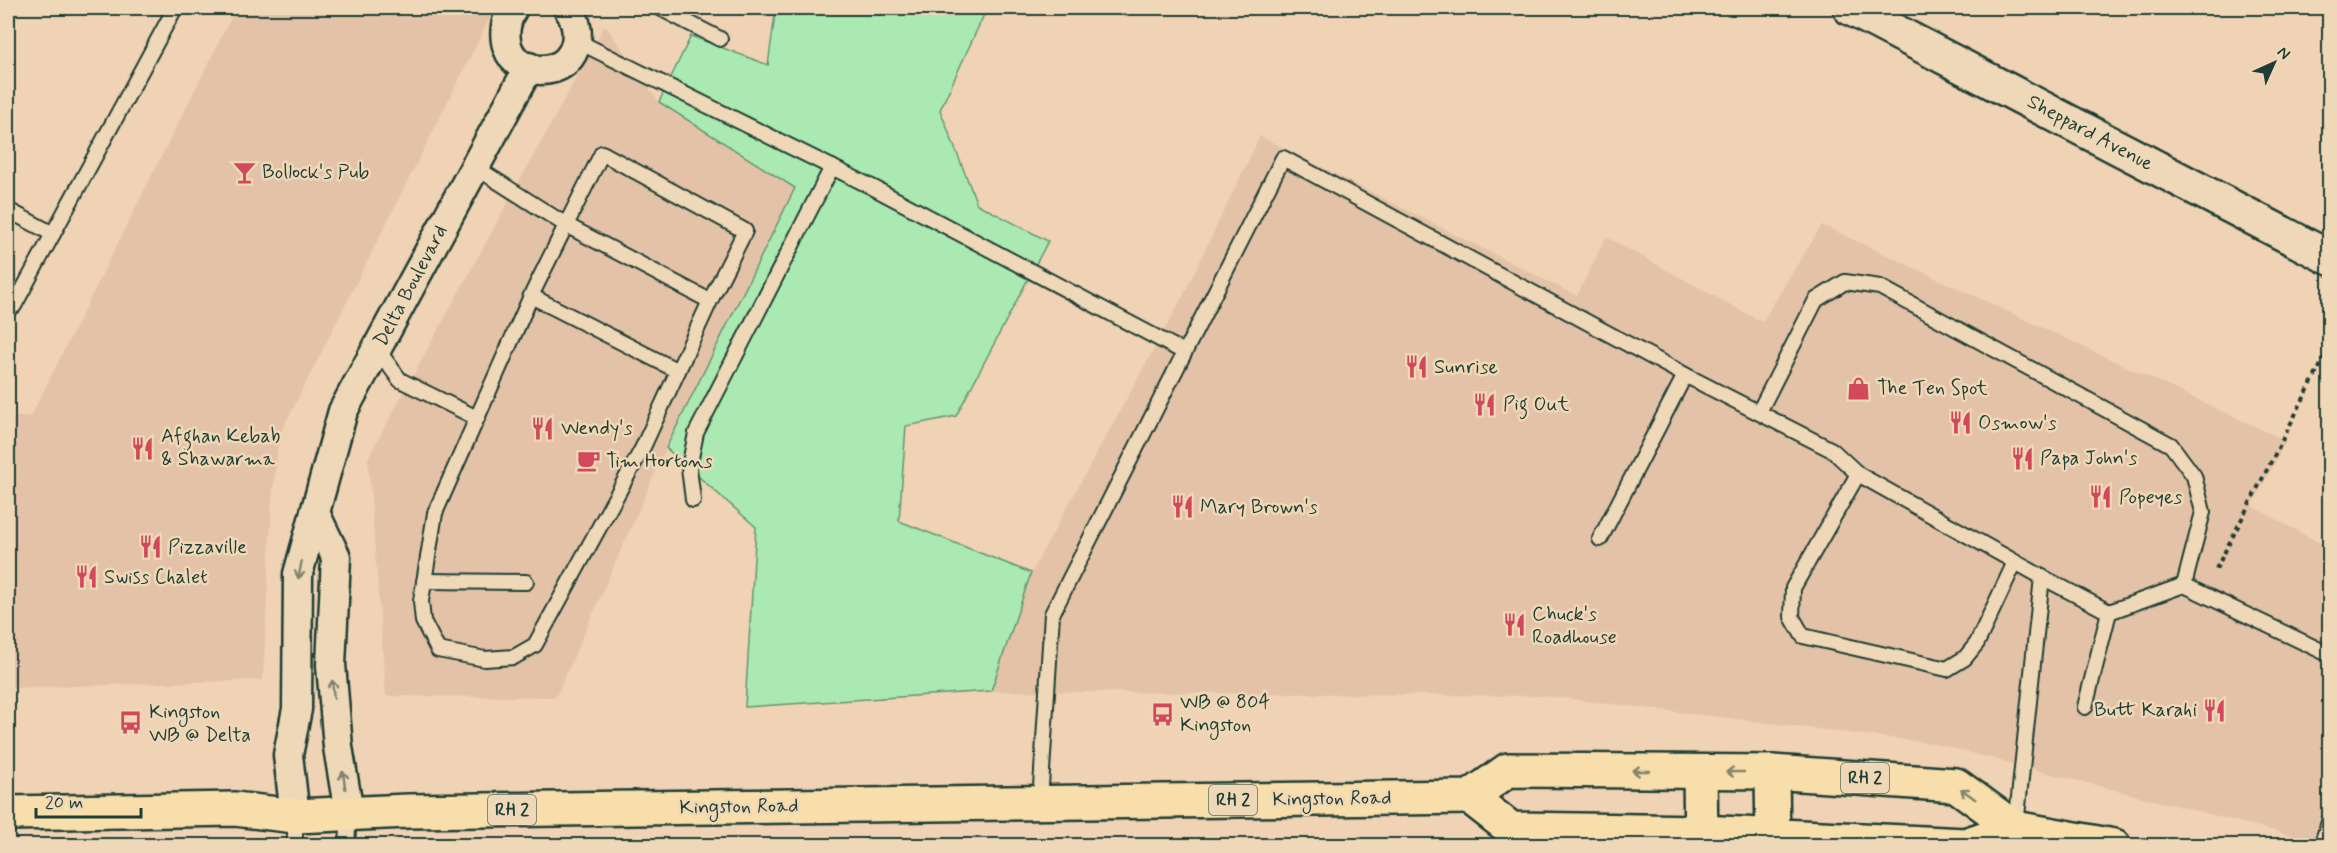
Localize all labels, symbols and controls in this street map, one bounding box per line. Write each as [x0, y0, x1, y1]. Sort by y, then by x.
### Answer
north arrow [2244, 33, 2304, 93]
text: N [2272, 42, 2295, 65]
street label: Sheppard Avenue [2022, 88, 2158, 178]
bar icon: Bollock's Pub [231, 159, 257, 185]
place label: Bollock's Pub [262, 159, 370, 186]
street label: Delta Boulevard [368, 220, 454, 352]
restaurant icon: Sunrise [1403, 354, 1429, 380]
place label: Sunrise [1434, 354, 1498, 381]
shop icon: The Ten Spot [1846, 375, 1872, 401]
place label: The Ten Spot [1877, 375, 1988, 402]
restaurant icon: Pig Out [1472, 391, 1498, 417]
place label: Pig Out [1503, 391, 1570, 420]
restaurant icon: Osmow's [1947, 410, 1973, 436]
place label: Osmow's [1978, 410, 2057, 437]
restaurant icon: Wendy's [530, 415, 556, 441]
place label: Wendy's [561, 415, 633, 442]
place label: Afghan Kebab & Shawarma [161, 423, 281, 473]
restaurant icon: Afghan Kebab & Shawarma [130, 435, 156, 461]
restaurant icon: Papa John's [2009, 445, 2035, 471]
place label: Papa John's [2040, 445, 2137, 472]
cafe icon: Tim Hortons [575, 448, 601, 474]
place label: Tim Hortons [606, 448, 713, 475]
restaurant icon: Popeyes [2088, 484, 2114, 510]
place label: Popeyes [2119, 484, 2183, 511]
restaurant icon: Mary Brown's [1169, 494, 1195, 520]
place label: Mary Brown's [1200, 494, 1318, 521]
restaurant icon: Pizzaville [137, 534, 163, 560]
place label: Pizzaville [168, 534, 247, 561]
one-way arrow [294, 559, 305, 579]
restaurant icon: Swiss Chalet [73, 564, 99, 590]
place label: Swiss Chalet [104, 564, 208, 591]
place label: Chuck's Roadhouse [1532, 601, 1617, 651]
restaurant icon: Chuck's Roadhouse [1501, 612, 1527, 638]
one-way arrow [327, 679, 338, 699]
place label: WB @ 804 Kingston [1180, 689, 1270, 740]
place label: Butt Karahi [2094, 697, 2197, 724]
restaurant icon: Butt Karahi [2202, 697, 2228, 723]
place label: Kingston WB @ Delta [149, 699, 251, 749]
bus stop icon: WB @ 804 Kingston [1149, 701, 1175, 727]
bus stop icon: Kingston WB @ Delta [118, 710, 144, 736]
road number: RH 2 [1841, 763, 1889, 793]
one-way arrow [1632, 765, 1652, 777]
one-way arrow [1725, 766, 1745, 778]
one-way arrow [338, 770, 349, 790]
scale bar [36, 781, 141, 819]
street label: Kingston Road [1272, 784, 1392, 815]
road number: RH 2 [1209, 785, 1257, 815]
one-way arrow [1961, 787, 1977, 800]
text: 20 m [45, 791, 83, 815]
street label: Kingston Road [679, 792, 799, 823]
road number: RH 2 [488, 795, 536, 825]

